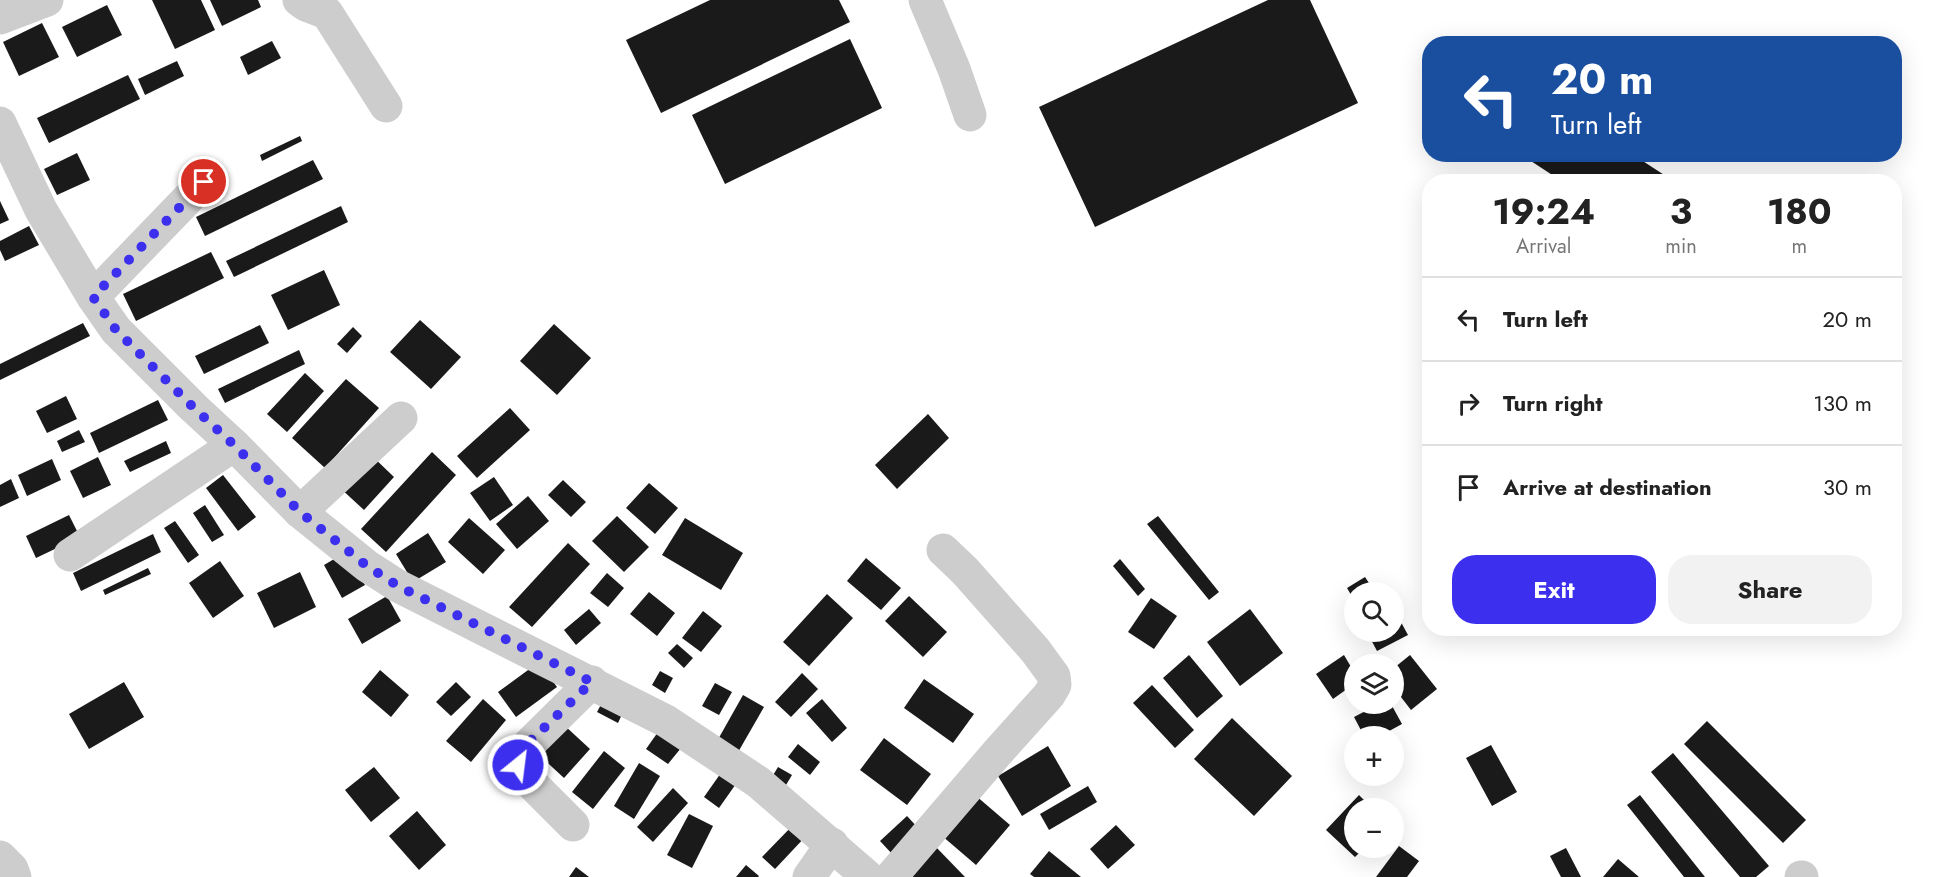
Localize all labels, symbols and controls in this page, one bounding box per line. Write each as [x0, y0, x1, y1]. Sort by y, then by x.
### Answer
text: 20 m [1551, 49, 1653, 110]
icon: left [1452, 60, 1530, 138]
text: Turn left [1551, 105, 1641, 144]
pin [178, 156, 229, 207]
icon: arrive [187, 165, 220, 198]
text: 19:24 [1492, 185, 1595, 237]
text: 3 [1670, 185, 1692, 237]
text: 180 [1767, 185, 1832, 237]
text: Arrival [1516, 232, 1571, 261]
text: min [1665, 232, 1697, 261]
text: m [1792, 232, 1807, 261]
icon: left [1452, 303, 1485, 336]
text: Turn left [1503, 303, 1588, 335]
text: 20 m [1823, 303, 1872, 335]
icon: right [1452, 387, 1485, 420]
text: Turn right [1503, 387, 1603, 419]
text: 130 m [1813, 387, 1872, 419]
icon: arrive [1452, 471, 1485, 504]
text: Arrive at destination [1503, 471, 1712, 503]
text: 30 m [1823, 471, 1872, 503]
button: Exit [1452, 555, 1656, 624]
button: Share [1668, 555, 1872, 624]
map controls [1344, 582, 1404, 858]
button: search [1344, 582, 1404, 642]
button: layers [1344, 654, 1404, 714]
button: + [1344, 726, 1404, 786]
position arrow [486, 733, 550, 797]
button: − [1344, 798, 1404, 858]

